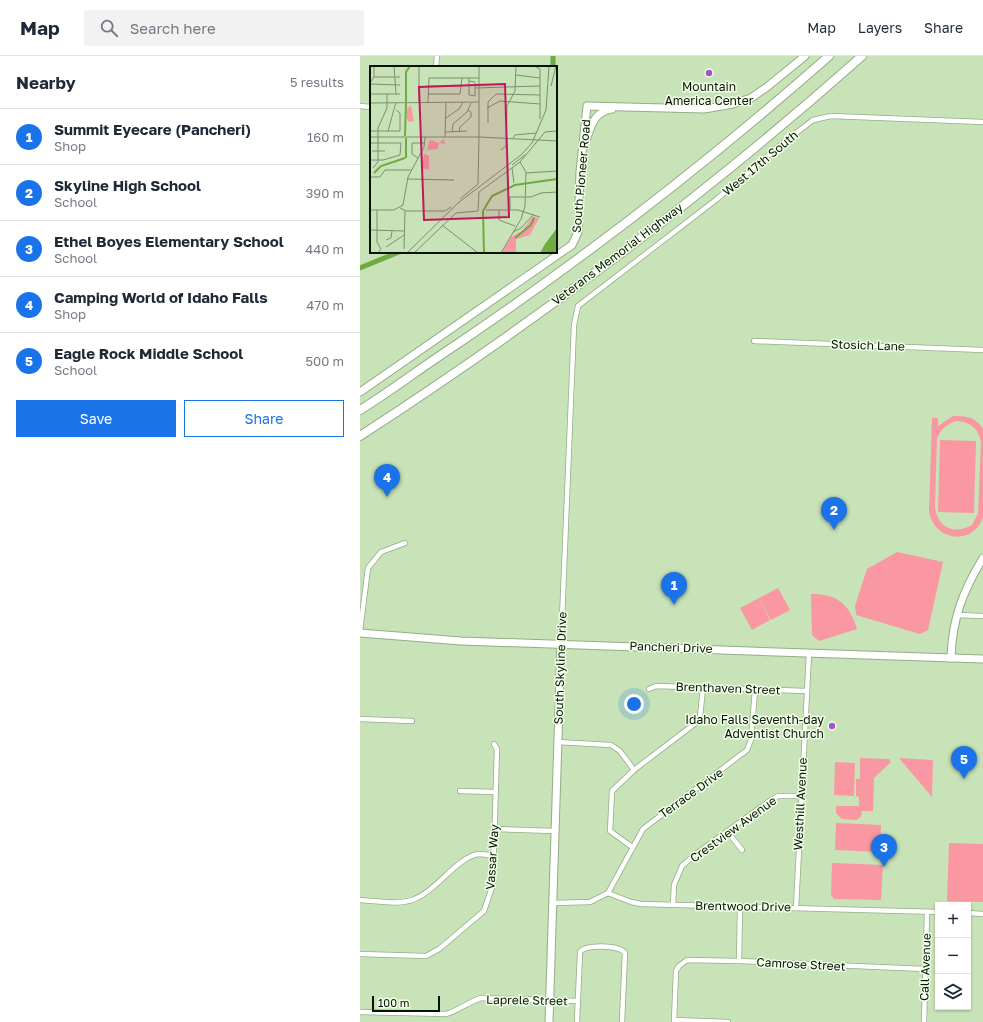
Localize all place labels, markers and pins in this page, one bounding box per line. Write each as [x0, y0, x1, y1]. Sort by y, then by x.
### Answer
marker: Mountain America Center [704, 68, 714, 78]
place label: Mountain America Center [665, 79, 754, 108]
pin: 4 [374, 464, 400, 497]
pin: 2 [821, 497, 847, 530]
pin: 1 [661, 572, 687, 605]
place label: Idaho Falls Seventh-day Adventist Church [685, 712, 824, 741]
marker: Idaho Falls Seventh-day Adventist Church [827, 721, 837, 731]
pin: 5 [951, 746, 977, 779]
pin: 3 [871, 834, 897, 867]

